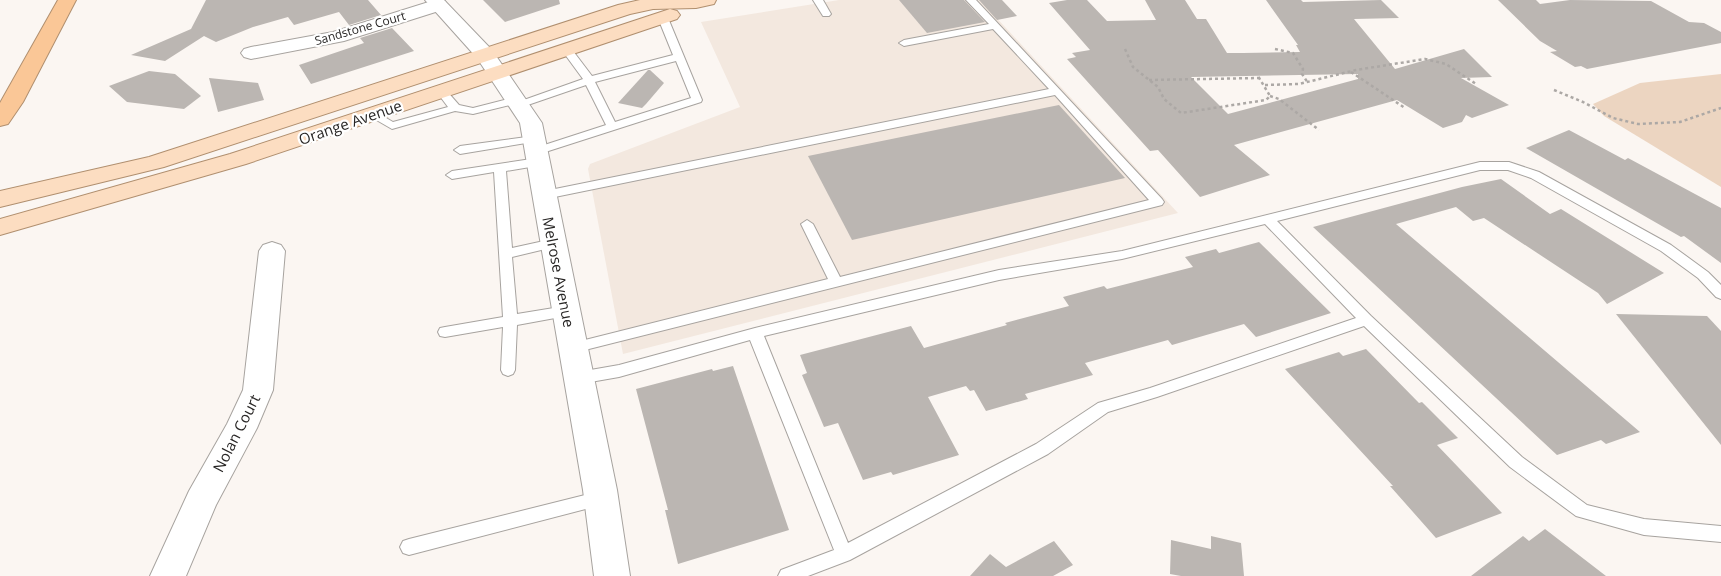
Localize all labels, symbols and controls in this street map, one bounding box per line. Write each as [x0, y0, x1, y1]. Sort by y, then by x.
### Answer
street label: Sandstone Court [313, 7, 407, 49]
street label: Orange Avenue [296, 95, 404, 149]
street label: Melrose Avenue [538, 215, 580, 329]
street label: Nolan Court [208, 391, 264, 475]

